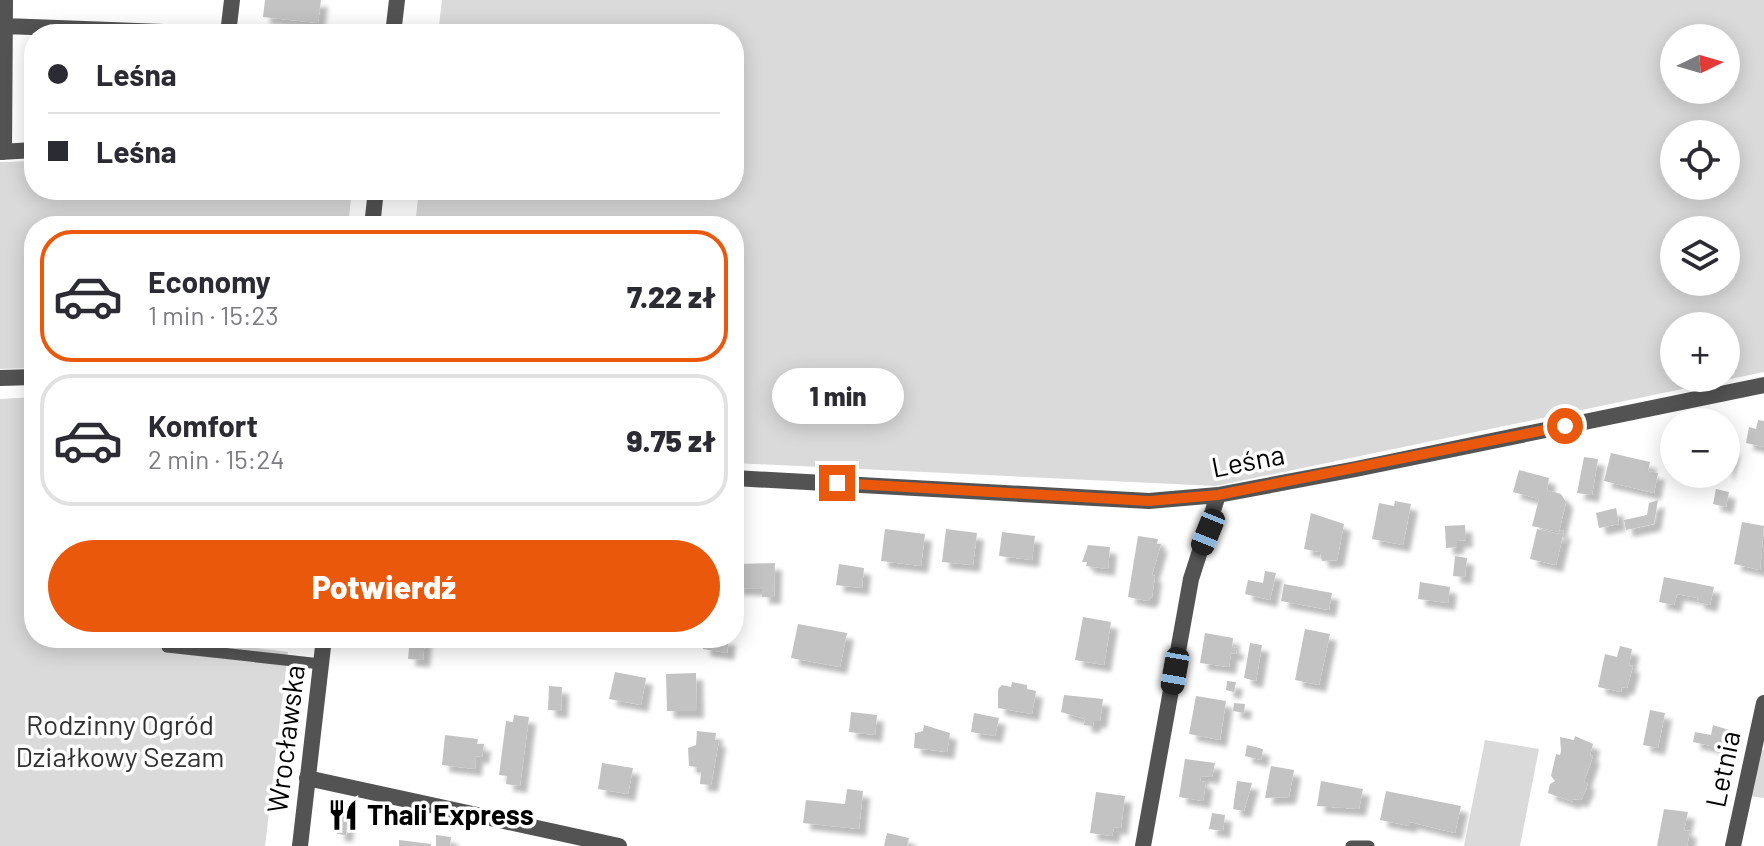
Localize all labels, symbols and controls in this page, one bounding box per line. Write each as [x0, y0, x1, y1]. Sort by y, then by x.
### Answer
north arrow [1660, 24, 1740, 104]
map controls [1660, 24, 1740, 488]
text: Leśna [96, 56, 177, 92]
button: locate [1660, 120, 1740, 200]
text: Leśna [96, 133, 177, 169]
button: layers [1660, 216, 1740, 296]
icon: car [52, 260, 124, 332]
text: Economy [148, 263, 271, 299]
text: 7.22 zł [627, 278, 716, 314]
text: 1 min · 15:23 [148, 299, 279, 330]
button: + [1660, 312, 1740, 392]
callout: 1 min [771, 367, 903, 423]
text: 1 min [809, 380, 867, 411]
icon: car [52, 404, 124, 476]
text: Komfort [148, 407, 258, 443]
route start [1547, 408, 1583, 444]
button: − [1660, 408, 1740, 488]
text: 9.75 zł [626, 422, 716, 458]
street label: Leśna [1208, 436, 1287, 484]
text: 2 min · 15:24 [148, 443, 285, 474]
route end [819, 465, 855, 501]
car [1188, 505, 1228, 559]
button: Potwierdź [48, 540, 720, 632]
car [1159, 645, 1191, 697]
street label: Wrocławska [259, 663, 311, 815]
park label: Rodzinny Ogród Działkowy Sezam [16, 707, 224, 773]
street label: Letnia [1697, 727, 1747, 810]
place label: Thali Express [367, 797, 534, 831]
restaurant icon: Thali Express [326, 798, 360, 832]

